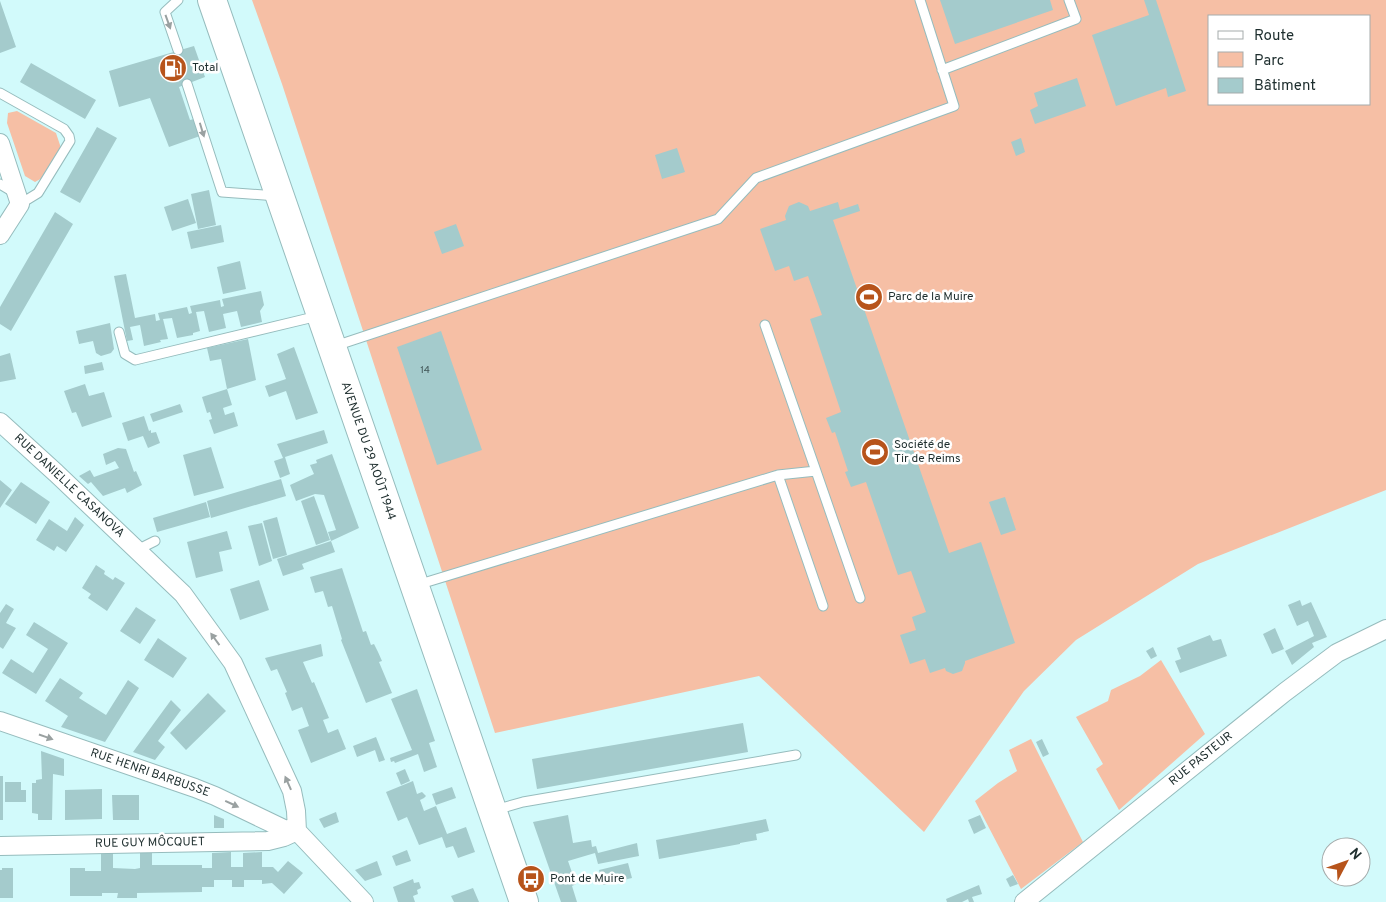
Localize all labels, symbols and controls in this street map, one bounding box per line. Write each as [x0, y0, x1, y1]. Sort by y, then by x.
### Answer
one-way arrow [165, 15, 173, 30]
legend [1208, 15, 1371, 105]
text: Route [1254, 27, 1294, 46]
text: Parc [1254, 52, 1284, 71]
fuel station icon: Total [158, 53, 188, 83]
place label: Total [192, 60, 218, 76]
text: Bâtiment [1254, 77, 1316, 96]
one-way arrow [199, 123, 206, 138]
sports icon: Parc de la Muire [854, 282, 884, 312]
place label: Parc de la Muire [888, 289, 974, 305]
house number: 14 [420, 364, 430, 377]
street label: AVENUE DU 29 AOÛT 1944 [337, 380, 399, 522]
street label: RUE DANIELLE CASANOVA [10, 430, 128, 542]
sports icon: Société de Tir de Reims [860, 437, 890, 467]
place label: Société de Tir de Reims [894, 437, 961, 467]
one-way arrow [210, 632, 220, 646]
street label: RUE PASTEUR [1166, 728, 1236, 790]
one-way arrow [39, 733, 54, 741]
street label: RUE HENRI BARBUSSE [88, 745, 212, 801]
one-way arrow [284, 776, 292, 790]
one-way arrow [225, 800, 239, 808]
street label: RUE GUY MÔCQUET [95, 834, 205, 852]
north arrow [1321, 837, 1371, 887]
text: N [1345, 845, 1364, 864]
bus stop icon: Pont de Muire [516, 864, 546, 894]
place label: Pont de Muire [550, 871, 624, 887]

